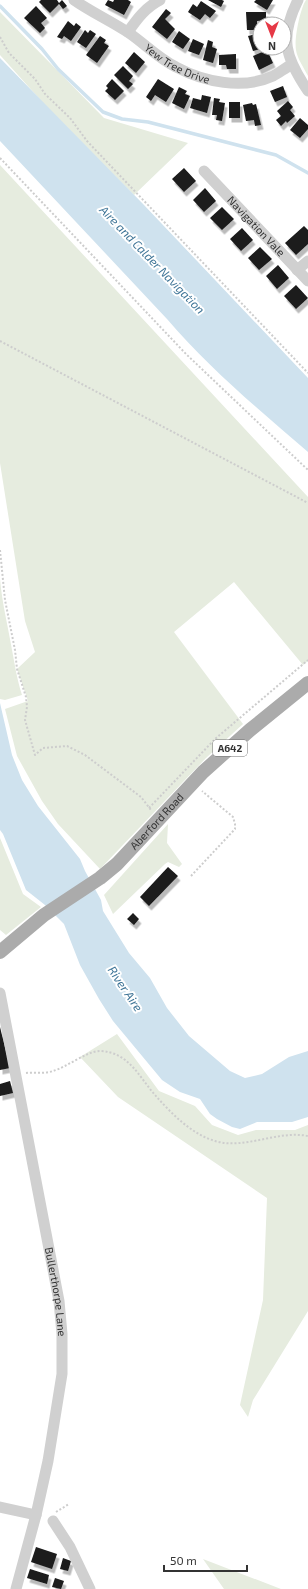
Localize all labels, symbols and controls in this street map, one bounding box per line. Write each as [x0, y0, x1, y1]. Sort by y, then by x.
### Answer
north arrow [252, 16, 292, 56]
text: N [268, 40, 276, 53]
street label: Yew Tree Drive [142, 41, 211, 86]
street label: Navigation Vale [225, 193, 288, 259]
water label: Aire and Calder Navigation [97, 202, 208, 316]
road number: A642 [213, 740, 247, 756]
street label: Aberford Road [127, 790, 186, 852]
water label: River Aire [106, 963, 146, 1014]
street label: Bullerthorpe Lane [43, 1246, 69, 1337]
scale bar [164, 1547, 247, 1573]
text: 50 m [170, 1553, 197, 1567]

